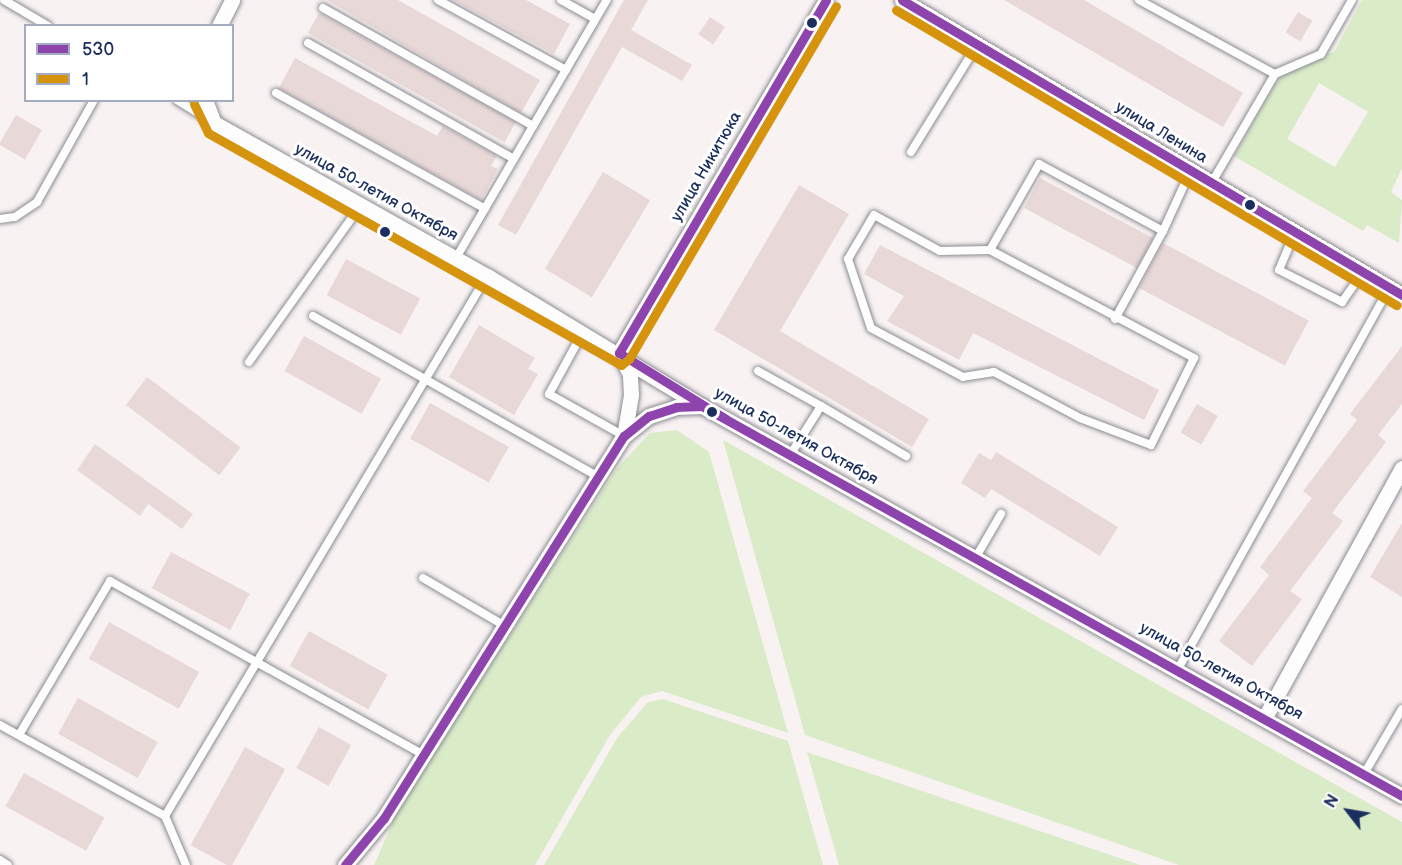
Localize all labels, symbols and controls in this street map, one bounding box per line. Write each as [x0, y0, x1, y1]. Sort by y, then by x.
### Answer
unlabelled marker [806, 17, 818, 29]
legend [24, 24, 234, 102]
text: 530 [82, 39, 114, 60]
text: 1 [82, 69, 89, 90]
street label: улица Ленина [1111, 98, 1211, 168]
street label: улица Никитюка [668, 109, 746, 225]
street label: улица 50-летия Октября [291, 140, 461, 246]
unlabelled marker [1244, 199, 1256, 211]
unlabelled marker [379, 226, 391, 238]
street label: улица 50-летия Октября [711, 384, 881, 490]
unlabelled marker [706, 406, 718, 418]
street label: улица 50-летия Октября [1136, 619, 1306, 725]
north arrow [1318, 781, 1378, 841]
text: N [1321, 791, 1343, 812]

